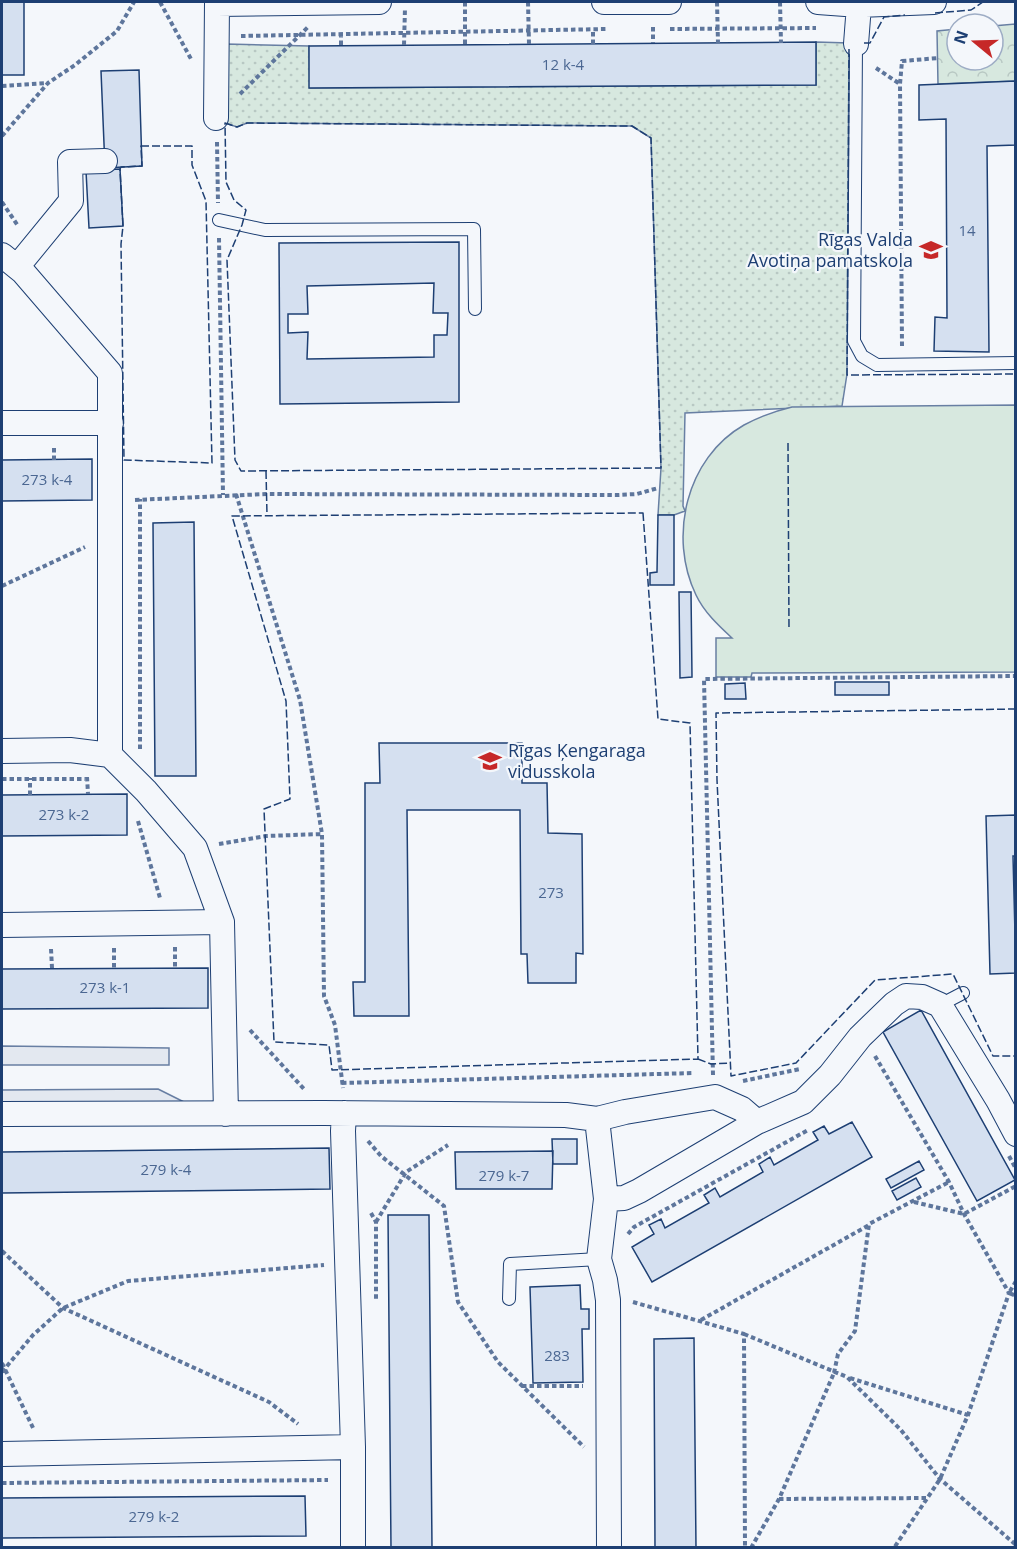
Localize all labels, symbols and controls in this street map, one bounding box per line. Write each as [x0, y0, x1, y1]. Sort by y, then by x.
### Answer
north arrow [945, 12, 1005, 72]
text: N [948, 27, 973, 47]
house number: 12 k-4 [542, 54, 585, 74]
house number: 14 [958, 220, 976, 240]
place label: Rīgas Valda Avotiņa pamatskola [748, 227, 913, 272]
school or university icon: Rīgas Valda Avotiņa pamatskola [918, 237, 944, 263]
house number: 273 k-4 [22, 469, 73, 489]
place label: Rīgas Ķengaraga vidusskola [508, 738, 646, 783]
school or university icon: Rīgas Ķengaraga vidusskola [477, 748, 503, 774]
house number: 273 k-2 [39, 804, 89, 824]
house number: 273 [538, 882, 564, 902]
house number: 273 k-1 [80, 977, 130, 997]
house number: 279 k-4 [141, 1159, 192, 1179]
house number: 279 k-7 [479, 1165, 529, 1185]
house number: 283 [544, 1345, 570, 1365]
house number: 279 k-2 [129, 1506, 179, 1526]

